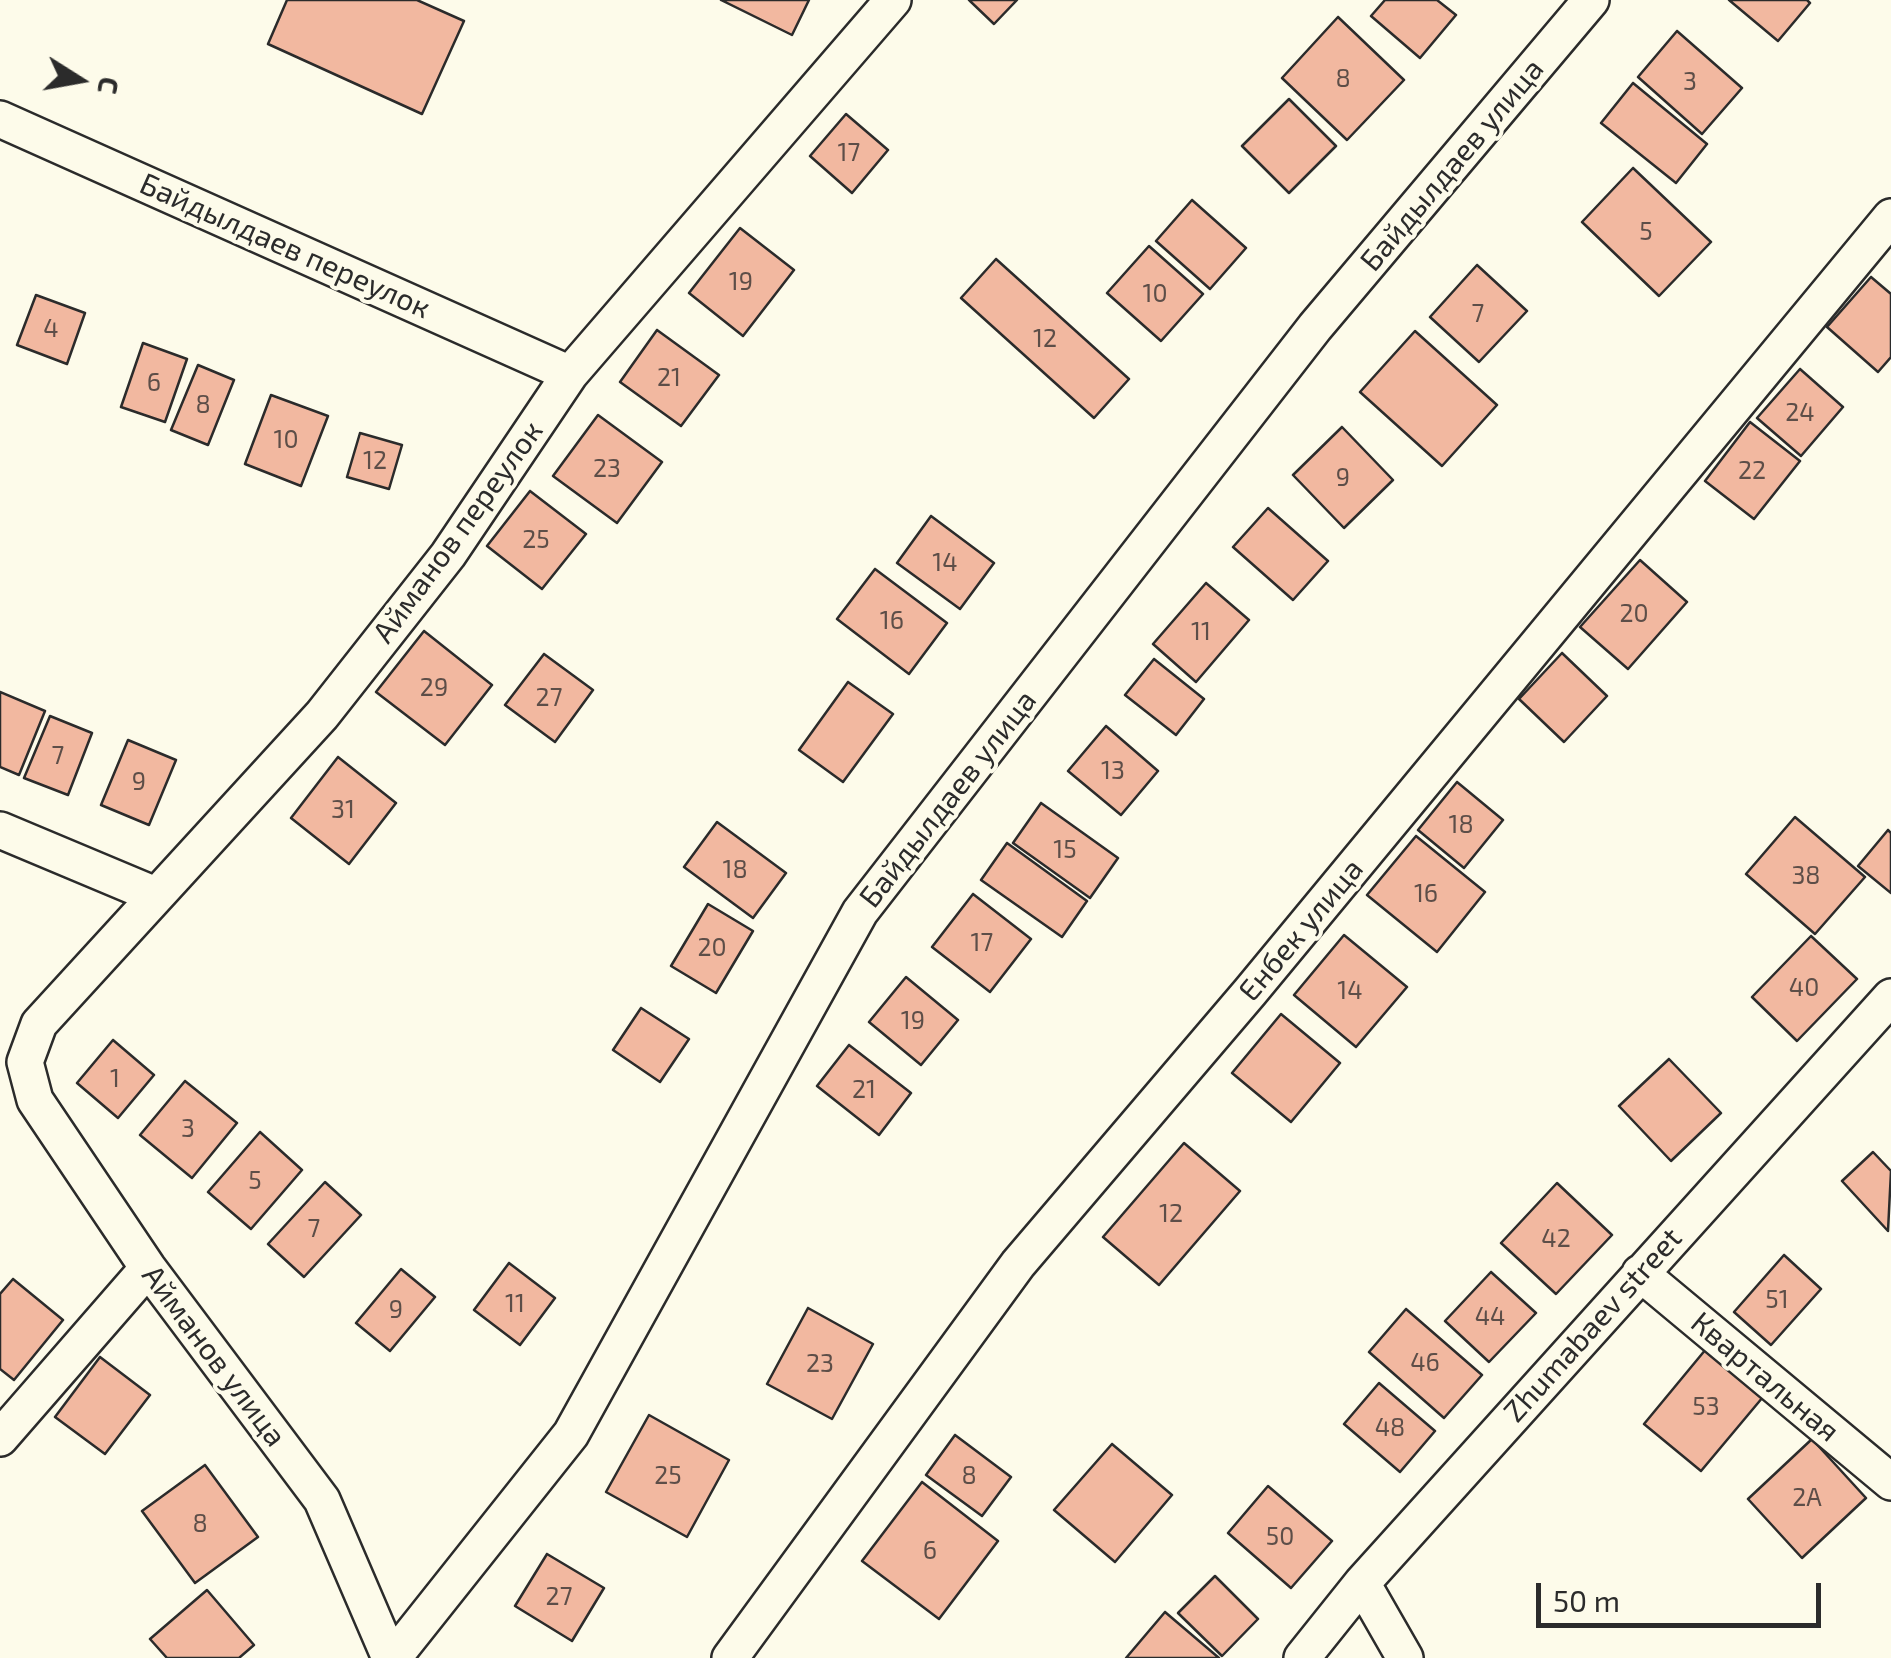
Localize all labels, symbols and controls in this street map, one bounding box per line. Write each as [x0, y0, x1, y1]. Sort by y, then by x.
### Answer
north arrow [30, 30, 130, 130]
street label: Байдылдаев улица [1353, 52, 1551, 278]
house number: 8 [1335, 64, 1351, 94]
house number: 3 [1683, 67, 1697, 97]
text: С [91, 74, 128, 97]
house number: 17 [838, 138, 860, 168]
street label: Байдылдаев переулок [134, 166, 436, 326]
house number: 5 [1639, 217, 1653, 247]
house number: 19 [729, 267, 753, 297]
house number: 10 [1142, 279, 1168, 309]
house number: 7 [1472, 299, 1484, 329]
house number: 4 [43, 314, 59, 344]
house number: 12 [1033, 324, 1057, 354]
house number: 21 [657, 363, 681, 393]
house number: 6 [147, 368, 161, 398]
house number: 8 [195, 390, 211, 420]
house number: 24 [1785, 398, 1815, 428]
street label: Айманов переулок [365, 414, 551, 650]
house number: 10 [273, 425, 299, 455]
house number: 12 [363, 446, 387, 476]
house number: 23 [593, 454, 621, 484]
house number: 22 [1738, 456, 1766, 486]
house number: 9 [1336, 463, 1350, 493]
house number: 25 [522, 525, 550, 555]
house number: 14 [932, 548, 958, 578]
house number: 20 [1619, 599, 1649, 629]
house number: 16 [880, 606, 904, 636]
house number: 11 [1191, 617, 1211, 647]
house number: 29 [420, 673, 448, 703]
house number: 27 [536, 683, 562, 713]
street label: Байдылдаев улица [852, 683, 1044, 915]
house number: 7 [52, 741, 64, 771]
house number: 13 [1101, 756, 1125, 786]
house number: 9 [132, 767, 146, 797]
house number: 31 [331, 795, 355, 825]
house number: 18 [1448, 810, 1474, 840]
house number: 15 [1053, 835, 1077, 865]
street label: Енбек улица [1231, 852, 1371, 1008]
house number: 18 [722, 855, 748, 885]
house number: 38 [1791, 861, 1821, 891]
house number: 16 [1414, 879, 1438, 909]
house number: 17 [971, 928, 993, 958]
house number: 20 [697, 933, 727, 963]
house number: 40 [1789, 973, 1819, 1003]
house number: 14 [1337, 976, 1363, 1006]
house number: 19 [901, 1006, 925, 1036]
house number: 1 [110, 1064, 120, 1094]
house number: 21 [852, 1075, 876, 1105]
house number: 3 [181, 1114, 195, 1144]
house number: 5 [248, 1166, 262, 1196]
house number: 12 [1159, 1199, 1183, 1229]
house number: 7 [308, 1214, 320, 1244]
street label: Zhumabaev street [1497, 1221, 1689, 1429]
house number: 42 [1541, 1224, 1571, 1254]
street label: Айманов улица [134, 1259, 294, 1453]
house number: 51 [1765, 1285, 1789, 1315]
house number: 11 [505, 1289, 525, 1319]
house number: 9 [389, 1295, 403, 1325]
house number: 44 [1475, 1302, 1505, 1332]
street label: Квартальная [1683, 1305, 1847, 1449]
house number: 46 [1410, 1348, 1440, 1378]
house number: 23 [806, 1349, 834, 1379]
house number: 53 [1692, 1392, 1720, 1422]
house number: 48 [1375, 1413, 1405, 1443]
house number: 25 [654, 1461, 682, 1491]
house number: 8 [961, 1461, 977, 1491]
house number: 2А [1792, 1483, 1822, 1513]
house number: 8 [192, 1509, 208, 1539]
house number: 50 [1266, 1522, 1294, 1552]
house number: 6 [923, 1536, 937, 1566]
scale bar [1541, 1563, 1826, 1625]
house number: 27 [546, 1582, 572, 1612]
text: 50 m [1553, 1582, 1620, 1618]

